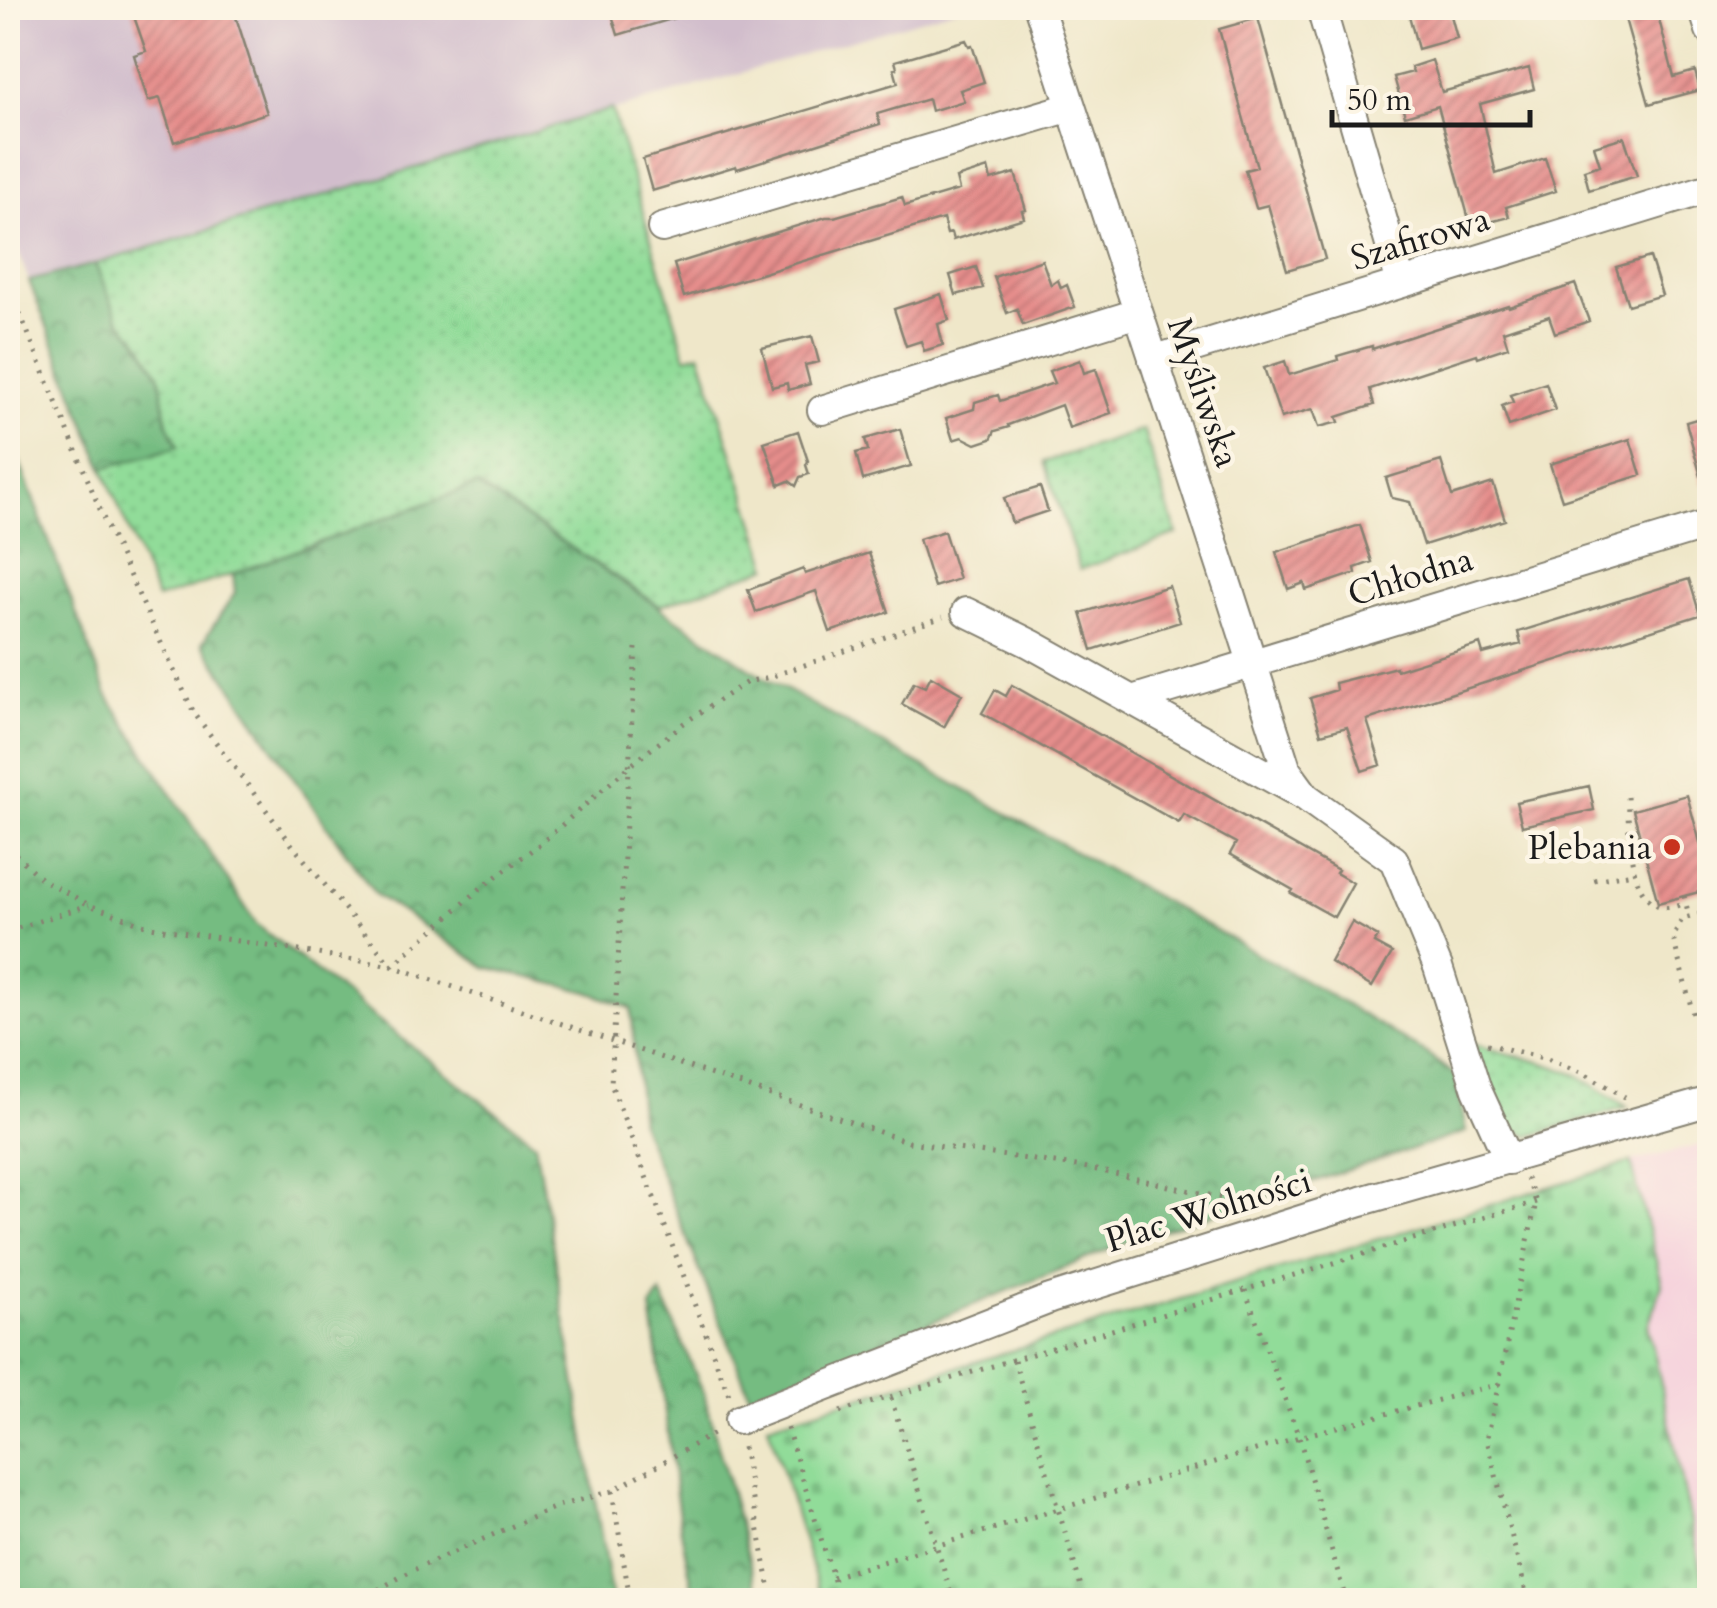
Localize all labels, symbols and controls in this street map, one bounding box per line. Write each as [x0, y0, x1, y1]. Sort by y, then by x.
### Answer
scale bar [1332, 65, 1530, 127]
text: 50 m [1347, 80, 1412, 121]
street label: Szafirowa [1345, 195, 1496, 283]
street label: Myśliwska [1155, 311, 1251, 474]
street label: Chłodna [1342, 535, 1479, 619]
place label: Plebania [1528, 824, 1652, 872]
marker: Plebania [1661, 836, 1683, 858]
street label: Plac Wolności [1099, 1157, 1317, 1265]

